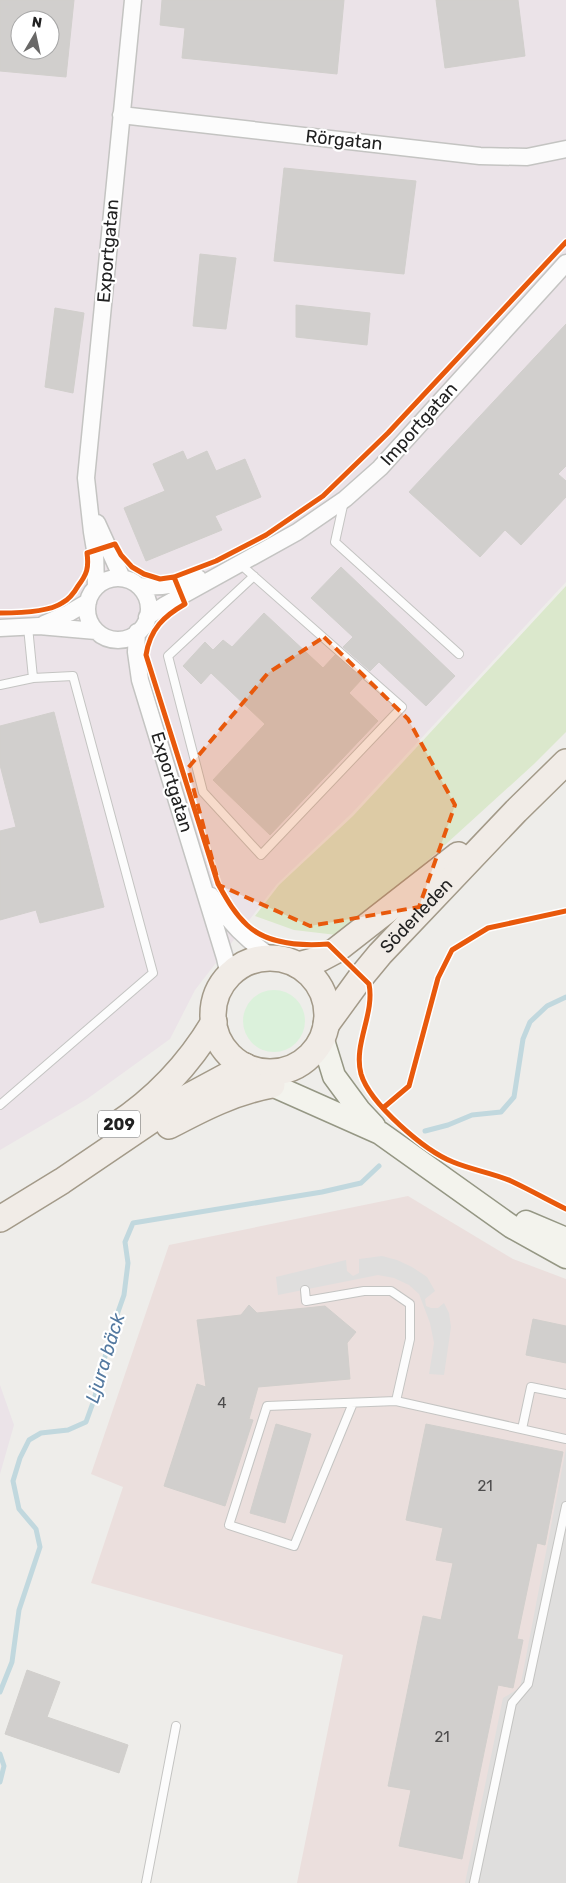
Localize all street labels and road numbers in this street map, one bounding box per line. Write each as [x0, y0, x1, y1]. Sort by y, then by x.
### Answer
street label: Rörgatan [304, 125, 384, 155]
street label: Exportgatan [93, 198, 123, 304]
street label: Importgatan [376, 378, 462, 470]
street label: Exportgatan [146, 729, 198, 835]
street label: Söderleden [376, 874, 457, 958]
road number: 209 [98, 1110, 140, 1138]

